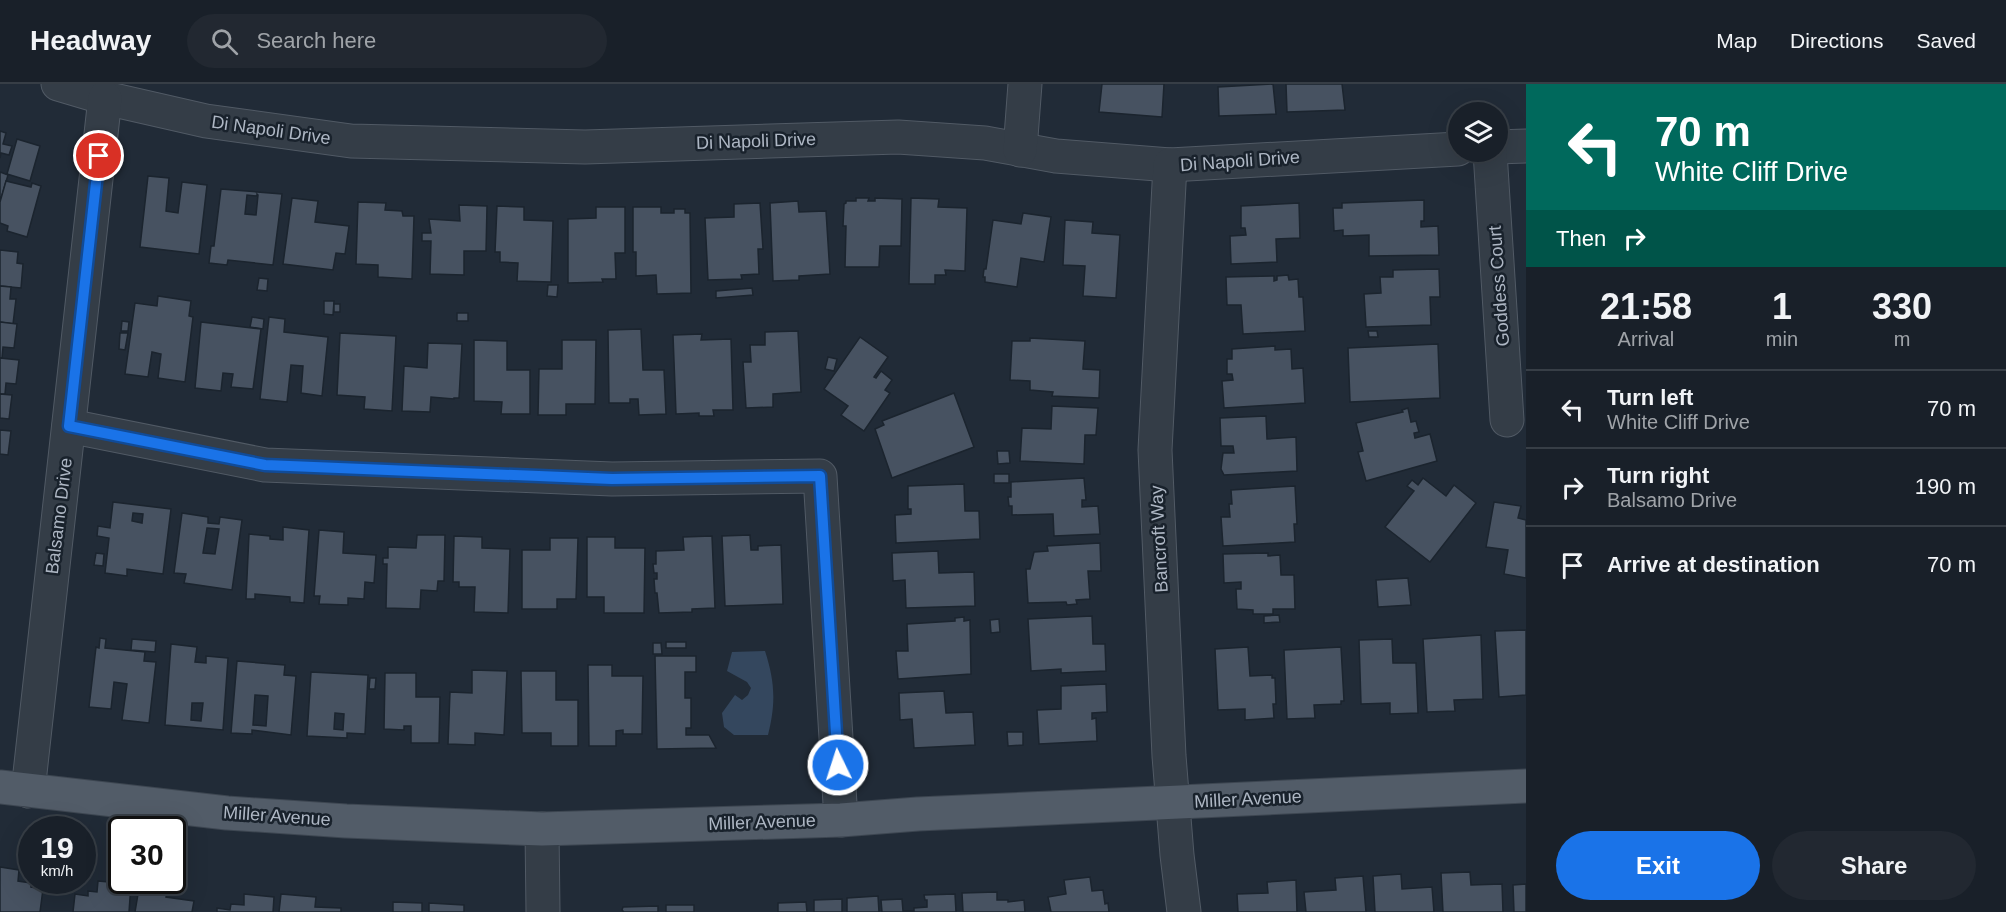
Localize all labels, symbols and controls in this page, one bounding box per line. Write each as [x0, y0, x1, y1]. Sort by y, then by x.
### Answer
search box [187, 14, 607, 68]
text: Headway [30, 25, 151, 56]
icon: search [208, 25, 241, 58]
text: Search here [256, 28, 376, 53]
text: Map [1716, 29, 1757, 52]
text: Directions [1790, 29, 1883, 52]
text: Saved [1916, 29, 1976, 52]
map controls [1448, 102, 1508, 162]
button: layers [1448, 102, 1508, 162]
icon: left [1556, 108, 1634, 186]
text: 70 m [1655, 108, 1751, 155]
street label: Di Napoli Drive [210, 112, 332, 148]
street label: Di Napoli Drive [696, 129, 816, 153]
pin [73, 130, 124, 181]
icon: arrive [82, 139, 115, 172]
street label: Di Napoli Drive [1179, 147, 1301, 175]
text: White Cliff Drive [1655, 157, 1848, 187]
icon: right [1618, 222, 1651, 255]
street label: Goddess Court [1485, 225, 1513, 347]
text: Then [1556, 226, 1606, 251]
text: 21:58 [1600, 286, 1692, 327]
text: 1 [1772, 286, 1792, 327]
text: 330 [1872, 286, 1932, 327]
text: Arrival [1618, 328, 1674, 350]
text: min [1766, 328, 1798, 350]
text: m [1894, 328, 1910, 350]
text: Turn left [1607, 385, 1693, 410]
icon: left [1556, 393, 1589, 426]
text: 70 m [1927, 396, 1976, 421]
text: White Cliff Drive [1607, 411, 1750, 433]
street label: Balsamo Drive [42, 457, 76, 575]
text: Turn right [1607, 463, 1709, 488]
icon: right [1556, 471, 1589, 504]
text: 190 m [1915, 474, 1976, 499]
street label: Bancroft Way [1146, 485, 1172, 593]
text: Balsamo Drive [1607, 489, 1737, 511]
icon: arrive [1556, 549, 1589, 582]
text: Arrive at destination [1607, 552, 1820, 577]
text: 70 m [1927, 552, 1976, 577]
position arrow [806, 733, 870, 797]
street label: Miller Avenue [1194, 786, 1302, 812]
street label: Miller Avenue [223, 802, 331, 830]
street label: Miller Avenue [708, 810, 816, 834]
speed limit sign: 30 [108, 816, 186, 894]
text: 19 [40, 831, 74, 864]
button: Exit [1556, 831, 1760, 900]
button: Share [1772, 831, 1976, 900]
text: km/h [41, 862, 73, 879]

